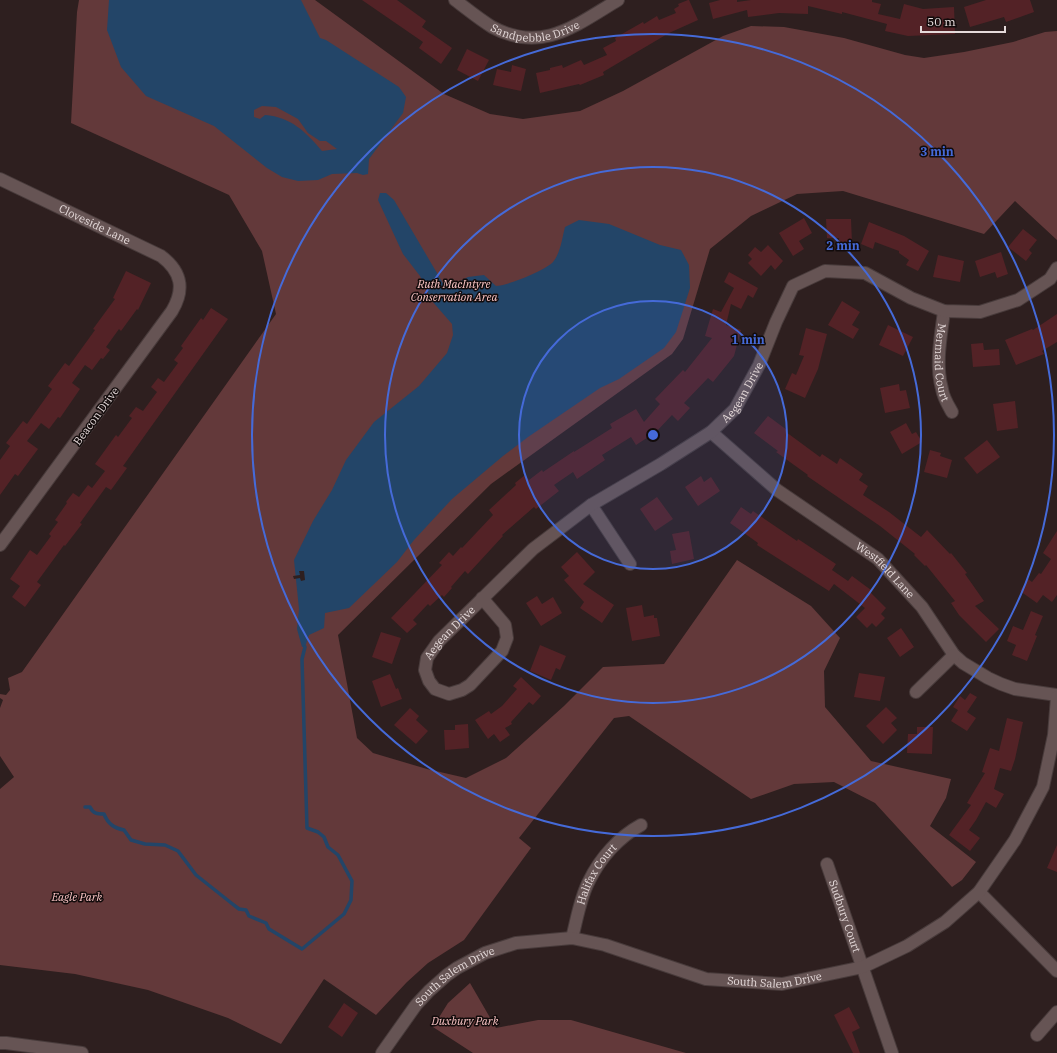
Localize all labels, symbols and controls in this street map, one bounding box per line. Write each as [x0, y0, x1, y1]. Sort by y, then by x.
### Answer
scale bar [921, 8, 1005, 34]
text: 50 m [927, 14, 956, 29]
street label: Sandpebble Drive [488, 17, 582, 45]
text: 3 min [920, 144, 954, 159]
street label: Cloveside Lane [57, 201, 133, 247]
text: 2 min [826, 238, 860, 253]
park label: Ruth MacIntyre Conservation Area [411, 277, 497, 304]
street label: Mermaid Court [932, 323, 952, 404]
text: 1 min [731, 332, 765, 347]
street label: Aegean Drive [718, 359, 766, 425]
street label: Beacon Drive [70, 384, 122, 448]
centre of rings [646, 428, 660, 442]
street label: Westfield Lane [853, 539, 918, 601]
street label: Aegean Drive [421, 603, 478, 662]
street label: Halifax Court [573, 840, 619, 906]
street label: Sudbury Court [826, 878, 864, 954]
park label: Eagle Park [51, 890, 103, 904]
street label: South Salem Drive [412, 943, 496, 1009]
street label: South Salem Drive [727, 969, 823, 991]
park label: Duxbury Park [431, 1014, 499, 1028]

